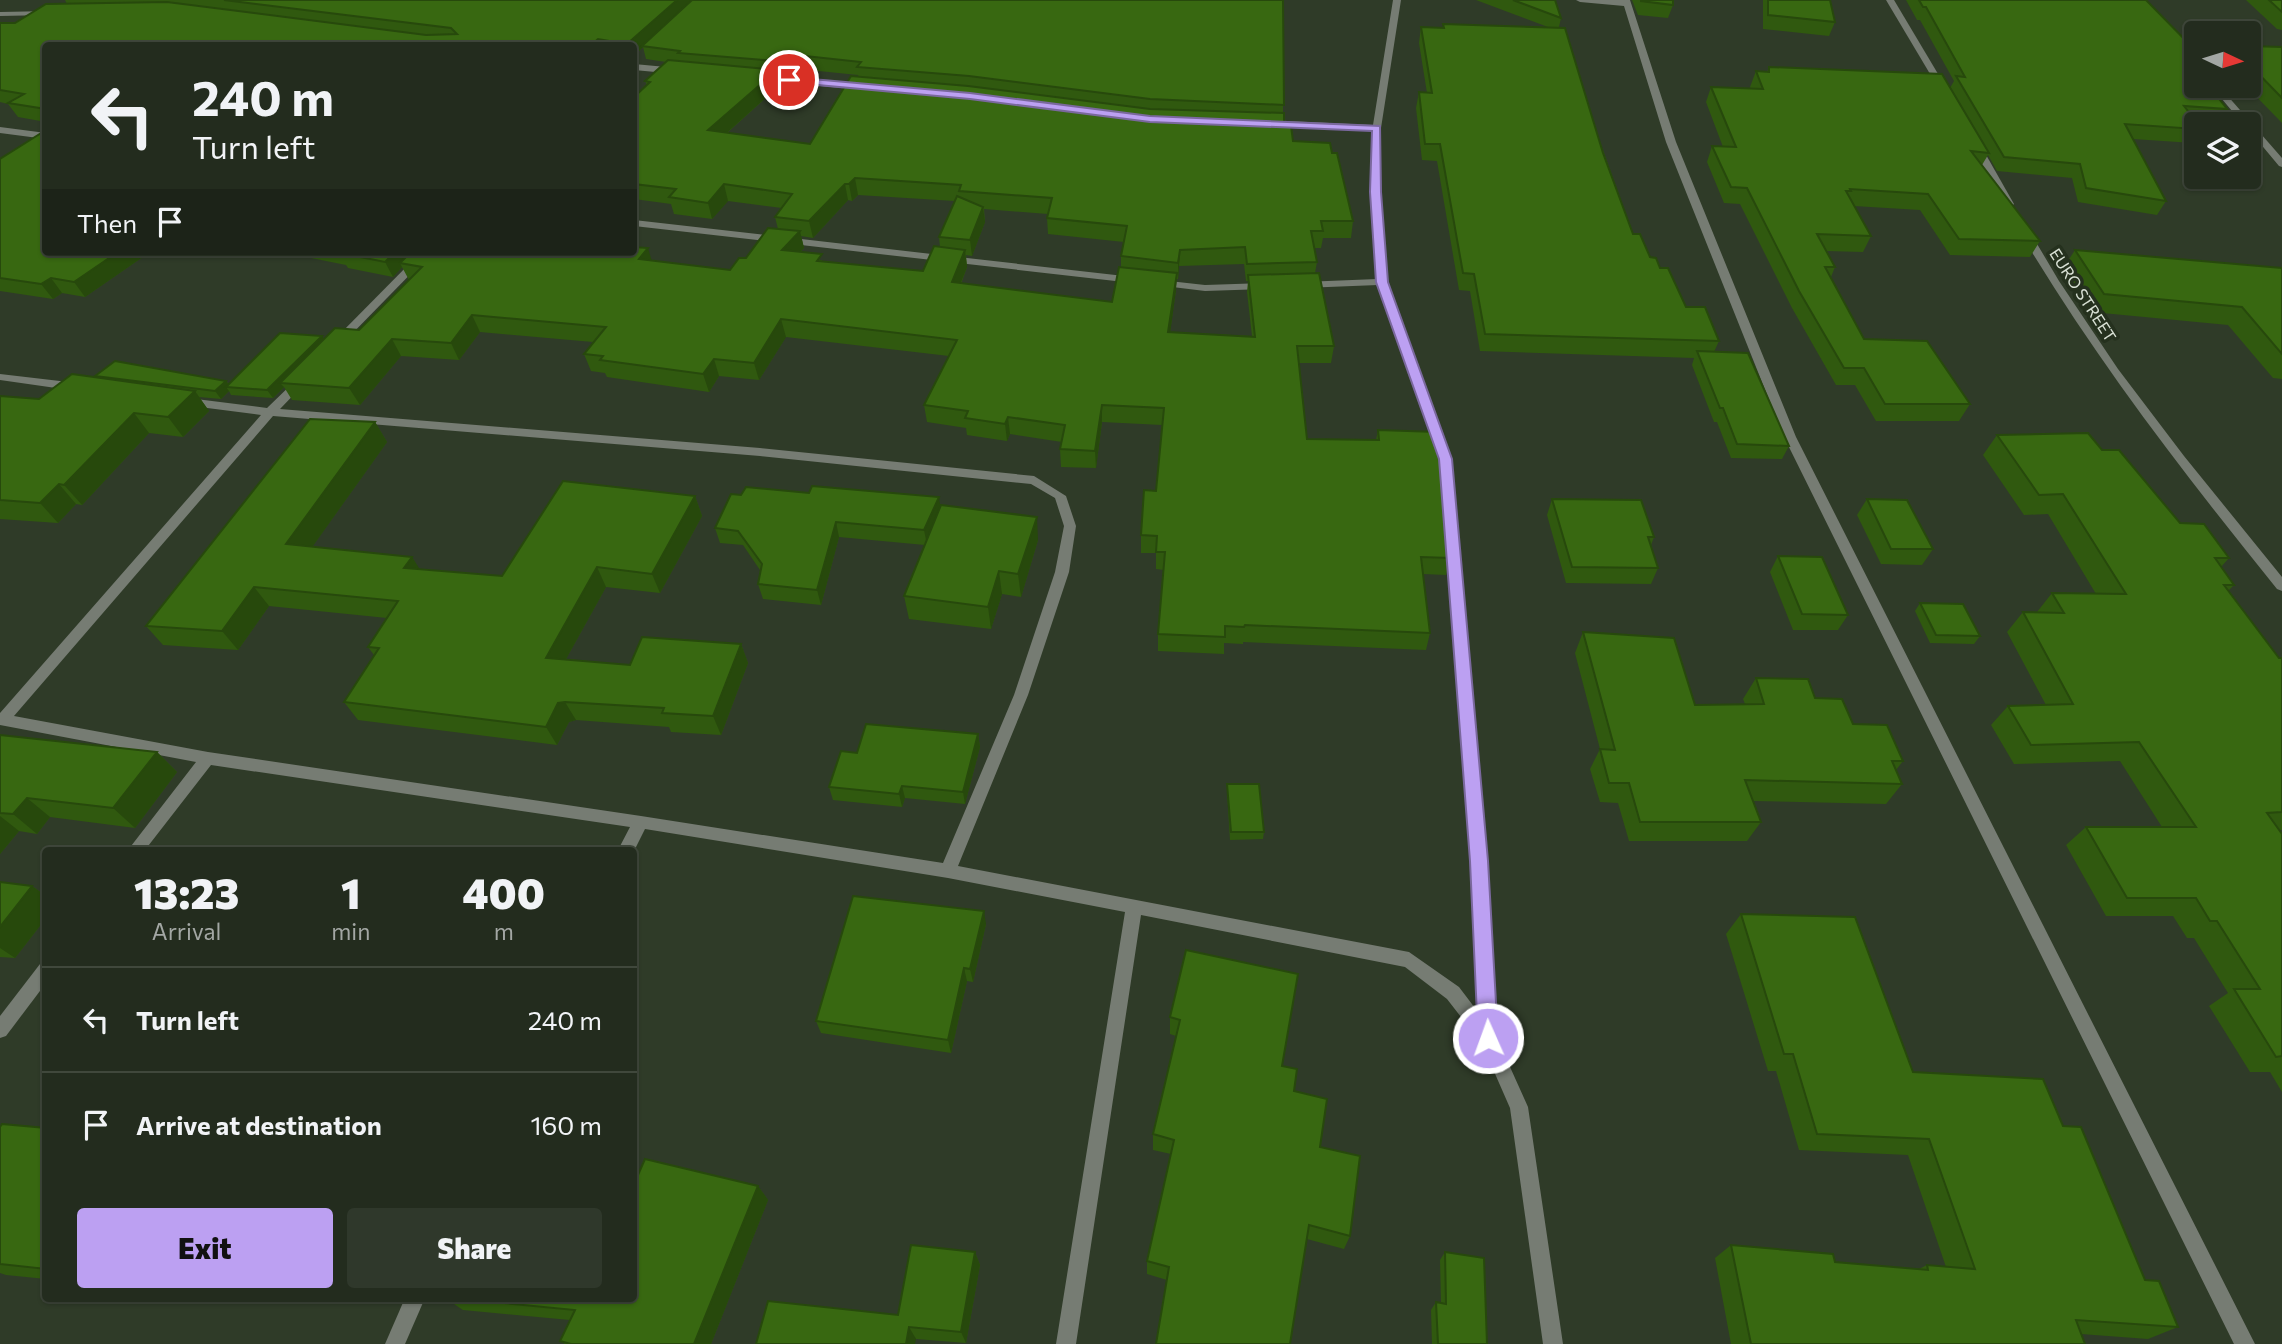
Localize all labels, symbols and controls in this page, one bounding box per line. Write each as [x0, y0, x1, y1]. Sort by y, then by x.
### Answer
north arrow [2184, 21, 2261, 98]
map controls [2184, 21, 2261, 189]
pin [759, 50, 819, 110]
icon: arrive [770, 61, 808, 99]
text: 240 m [192, 66, 334, 126]
icon: left [77, 70, 168, 161]
button: layers [2184, 112, 2261, 189]
text: Turn left [192, 126, 316, 166]
icon: arrive [151, 203, 189, 241]
text: Then [77, 207, 137, 238]
street label: EURO STREET [2046, 245, 2121, 345]
text: 13:23 [134, 866, 239, 918]
text: 1 [341, 866, 361, 918]
text: 400 [462, 866, 545, 918]
text: Arrival [152, 917, 221, 945]
text: min [331, 917, 370, 945]
text: m [494, 917, 514, 945]
icon: left [77, 1001, 115, 1039]
position arrow [1451, 1001, 1525, 1075]
text: Turn left [136, 1004, 239, 1035]
text: 240 m [528, 1004, 602, 1035]
icon: arrive [77, 1106, 115, 1144]
text: Arrive at destination [136, 1109, 382, 1140]
text: 160 m [530, 1109, 602, 1140]
button: Exit [77, 1208, 333, 1288]
button: Share [347, 1208, 602, 1288]

